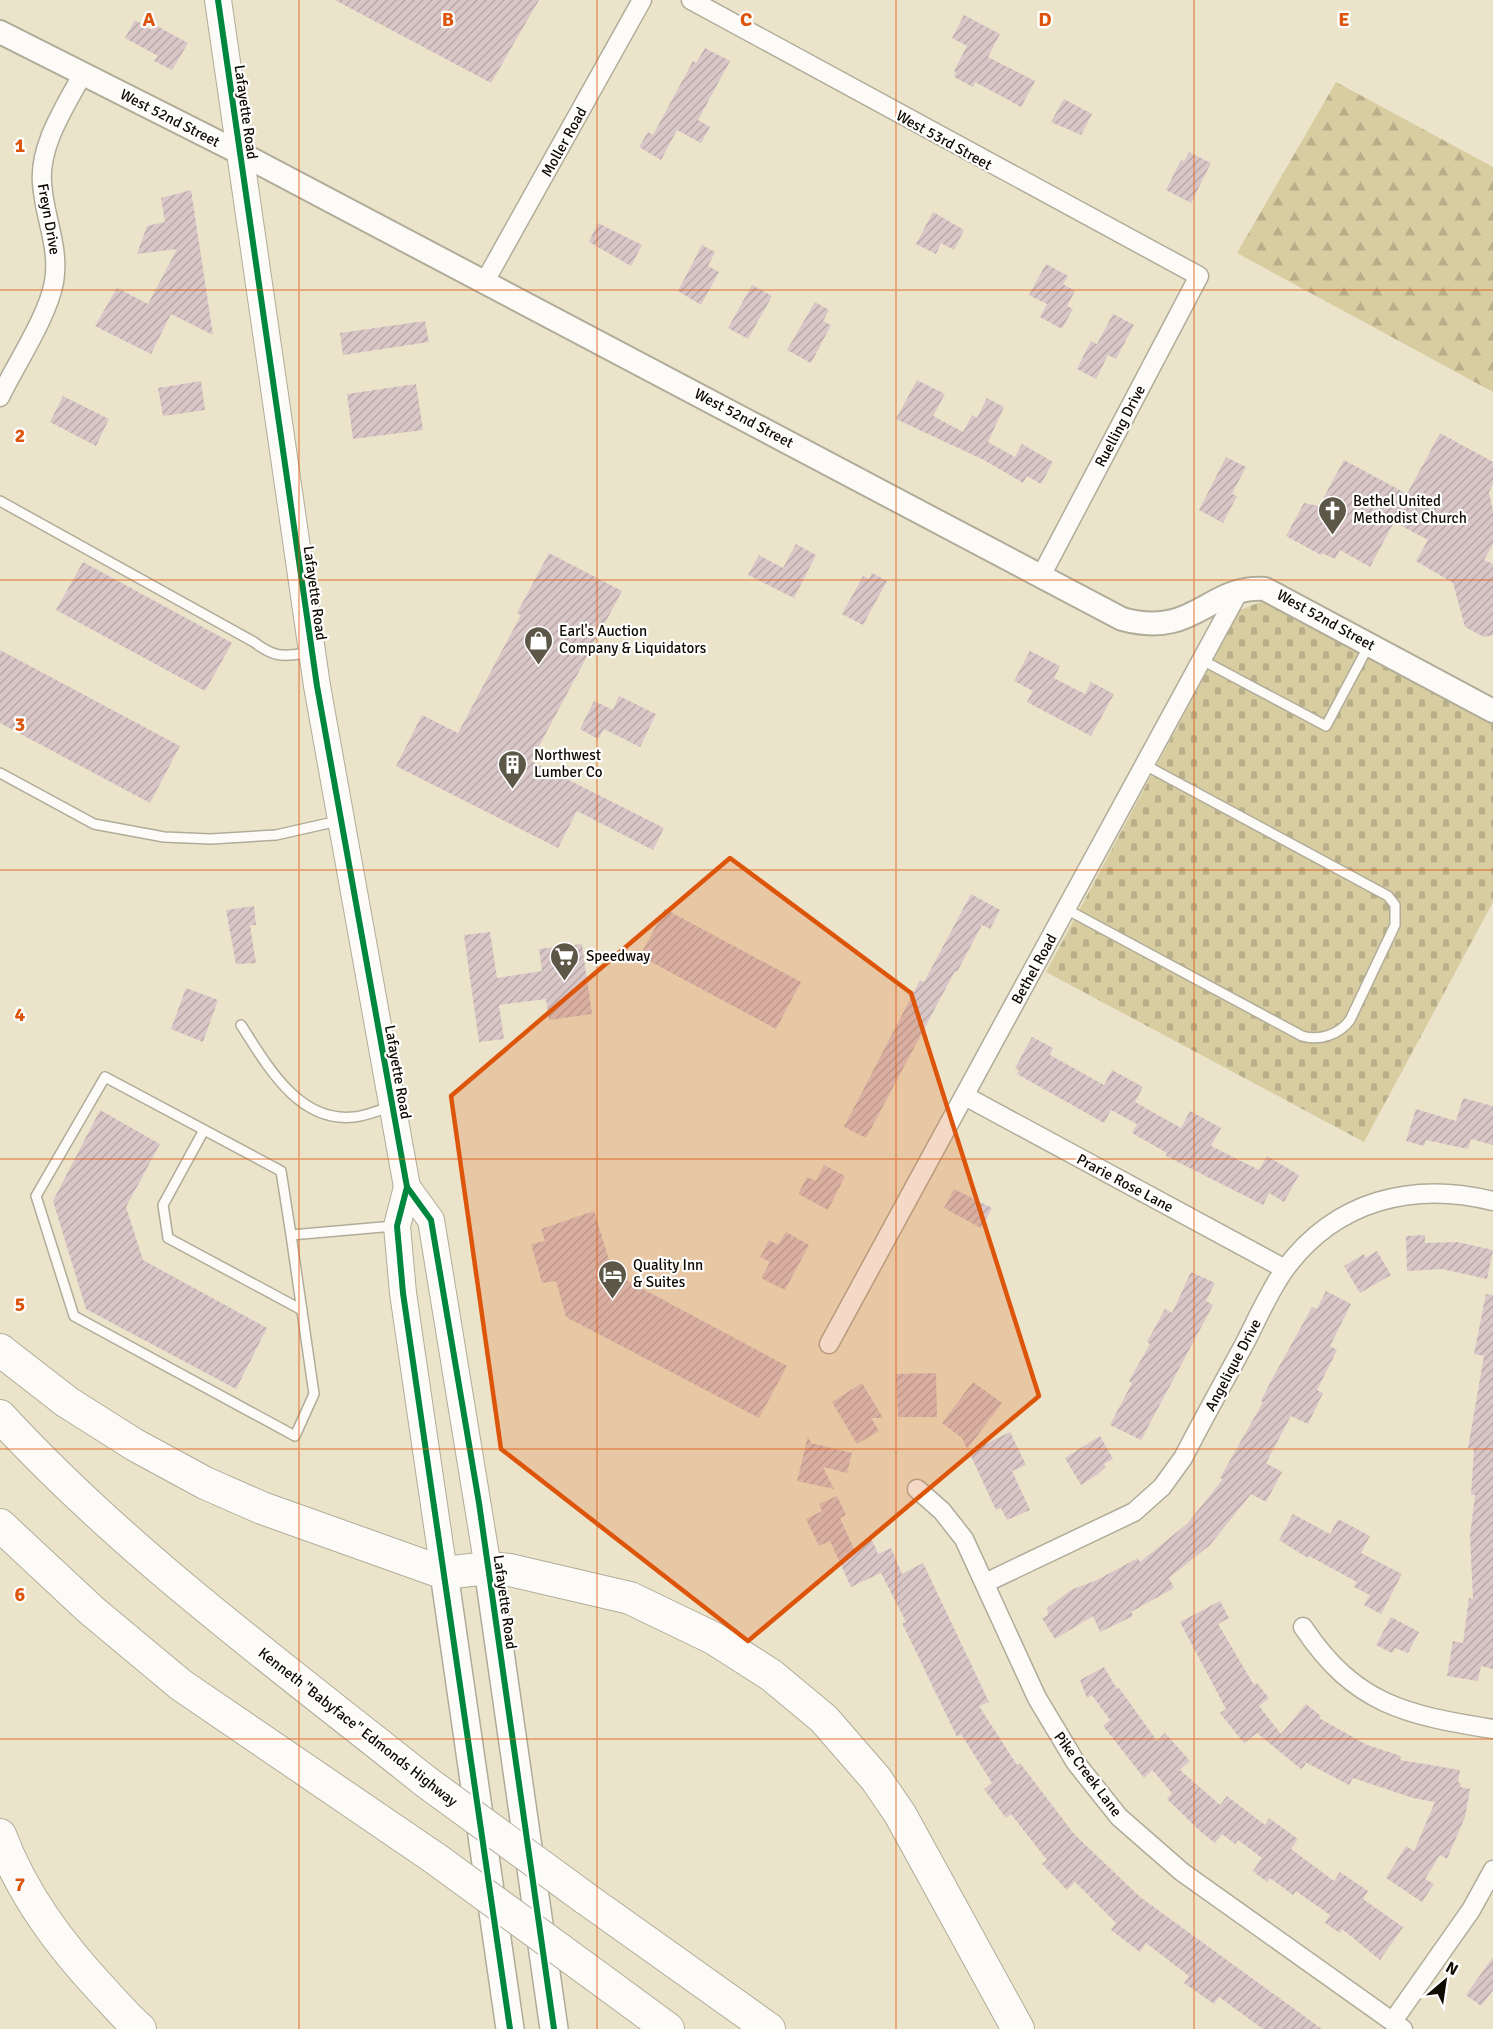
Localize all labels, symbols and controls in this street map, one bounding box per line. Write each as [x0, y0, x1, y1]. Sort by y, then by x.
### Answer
text: A [143, 7, 156, 32]
text: B [442, 7, 454, 32]
text: C [740, 7, 752, 32]
text: D [1038, 7, 1052, 32]
text: E [1338, 7, 1350, 32]
street label: Lafayette Road [230, 64, 262, 161]
street label: West 52nd Street [117, 85, 223, 151]
street label: Moller Road [538, 104, 591, 180]
street label: West 53rd Street [893, 106, 995, 174]
text: 1 [15, 133, 26, 158]
street label: Freyn Drive [34, 182, 64, 256]
street label: Ruelling Drive [1091, 382, 1149, 470]
street label: West 52nd Street [691, 384, 797, 452]
text: 2 [15, 423, 25, 448]
place label: Bethel United Methodist Church [1353, 492, 1467, 527]
church icon: Bethel United Methodist Church [1316, 494, 1348, 536]
street label: Lafayette Road [299, 545, 331, 642]
street label: West 52nd Street [1274, 586, 1378, 654]
place label: Earl's Auction Company & Liquidators [559, 622, 707, 657]
shop icon: Earl's Auction Company & Liquidators [522, 624, 554, 666]
text: 3 [15, 712, 25, 737]
place label: Northwest Lumber Co [534, 746, 603, 781]
building icon: Northwest Lumber Co [497, 748, 529, 790]
street label: Bethel Road [1007, 931, 1061, 1007]
supermarket icon: Speedway [549, 940, 581, 982]
place label: Speedway [586, 947, 650, 965]
text: 4 [15, 1002, 26, 1027]
street label: Lafayette Road [381, 1023, 415, 1121]
street label: Prarie Rose Lane [1074, 1150, 1176, 1216]
place label: Quality Inn & Suites [633, 1256, 703, 1291]
hotel icon: Quality Inn & Suites [596, 1258, 628, 1300]
text: 5 [15, 1292, 25, 1317]
street label: Angelique Drive [1201, 1316, 1265, 1414]
street label: Lafayette Road [489, 1554, 521, 1651]
text: 6 [15, 1582, 26, 1607]
street label: Kenneth "Babyface" Edmonds Highway [255, 1644, 461, 1810]
street label: Pike Creek Lane [1050, 1728, 1126, 1820]
text: 7 [15, 1872, 26, 1897]
north arrow [1415, 1951, 1475, 2011]
text: N [1442, 1957, 1462, 1980]

